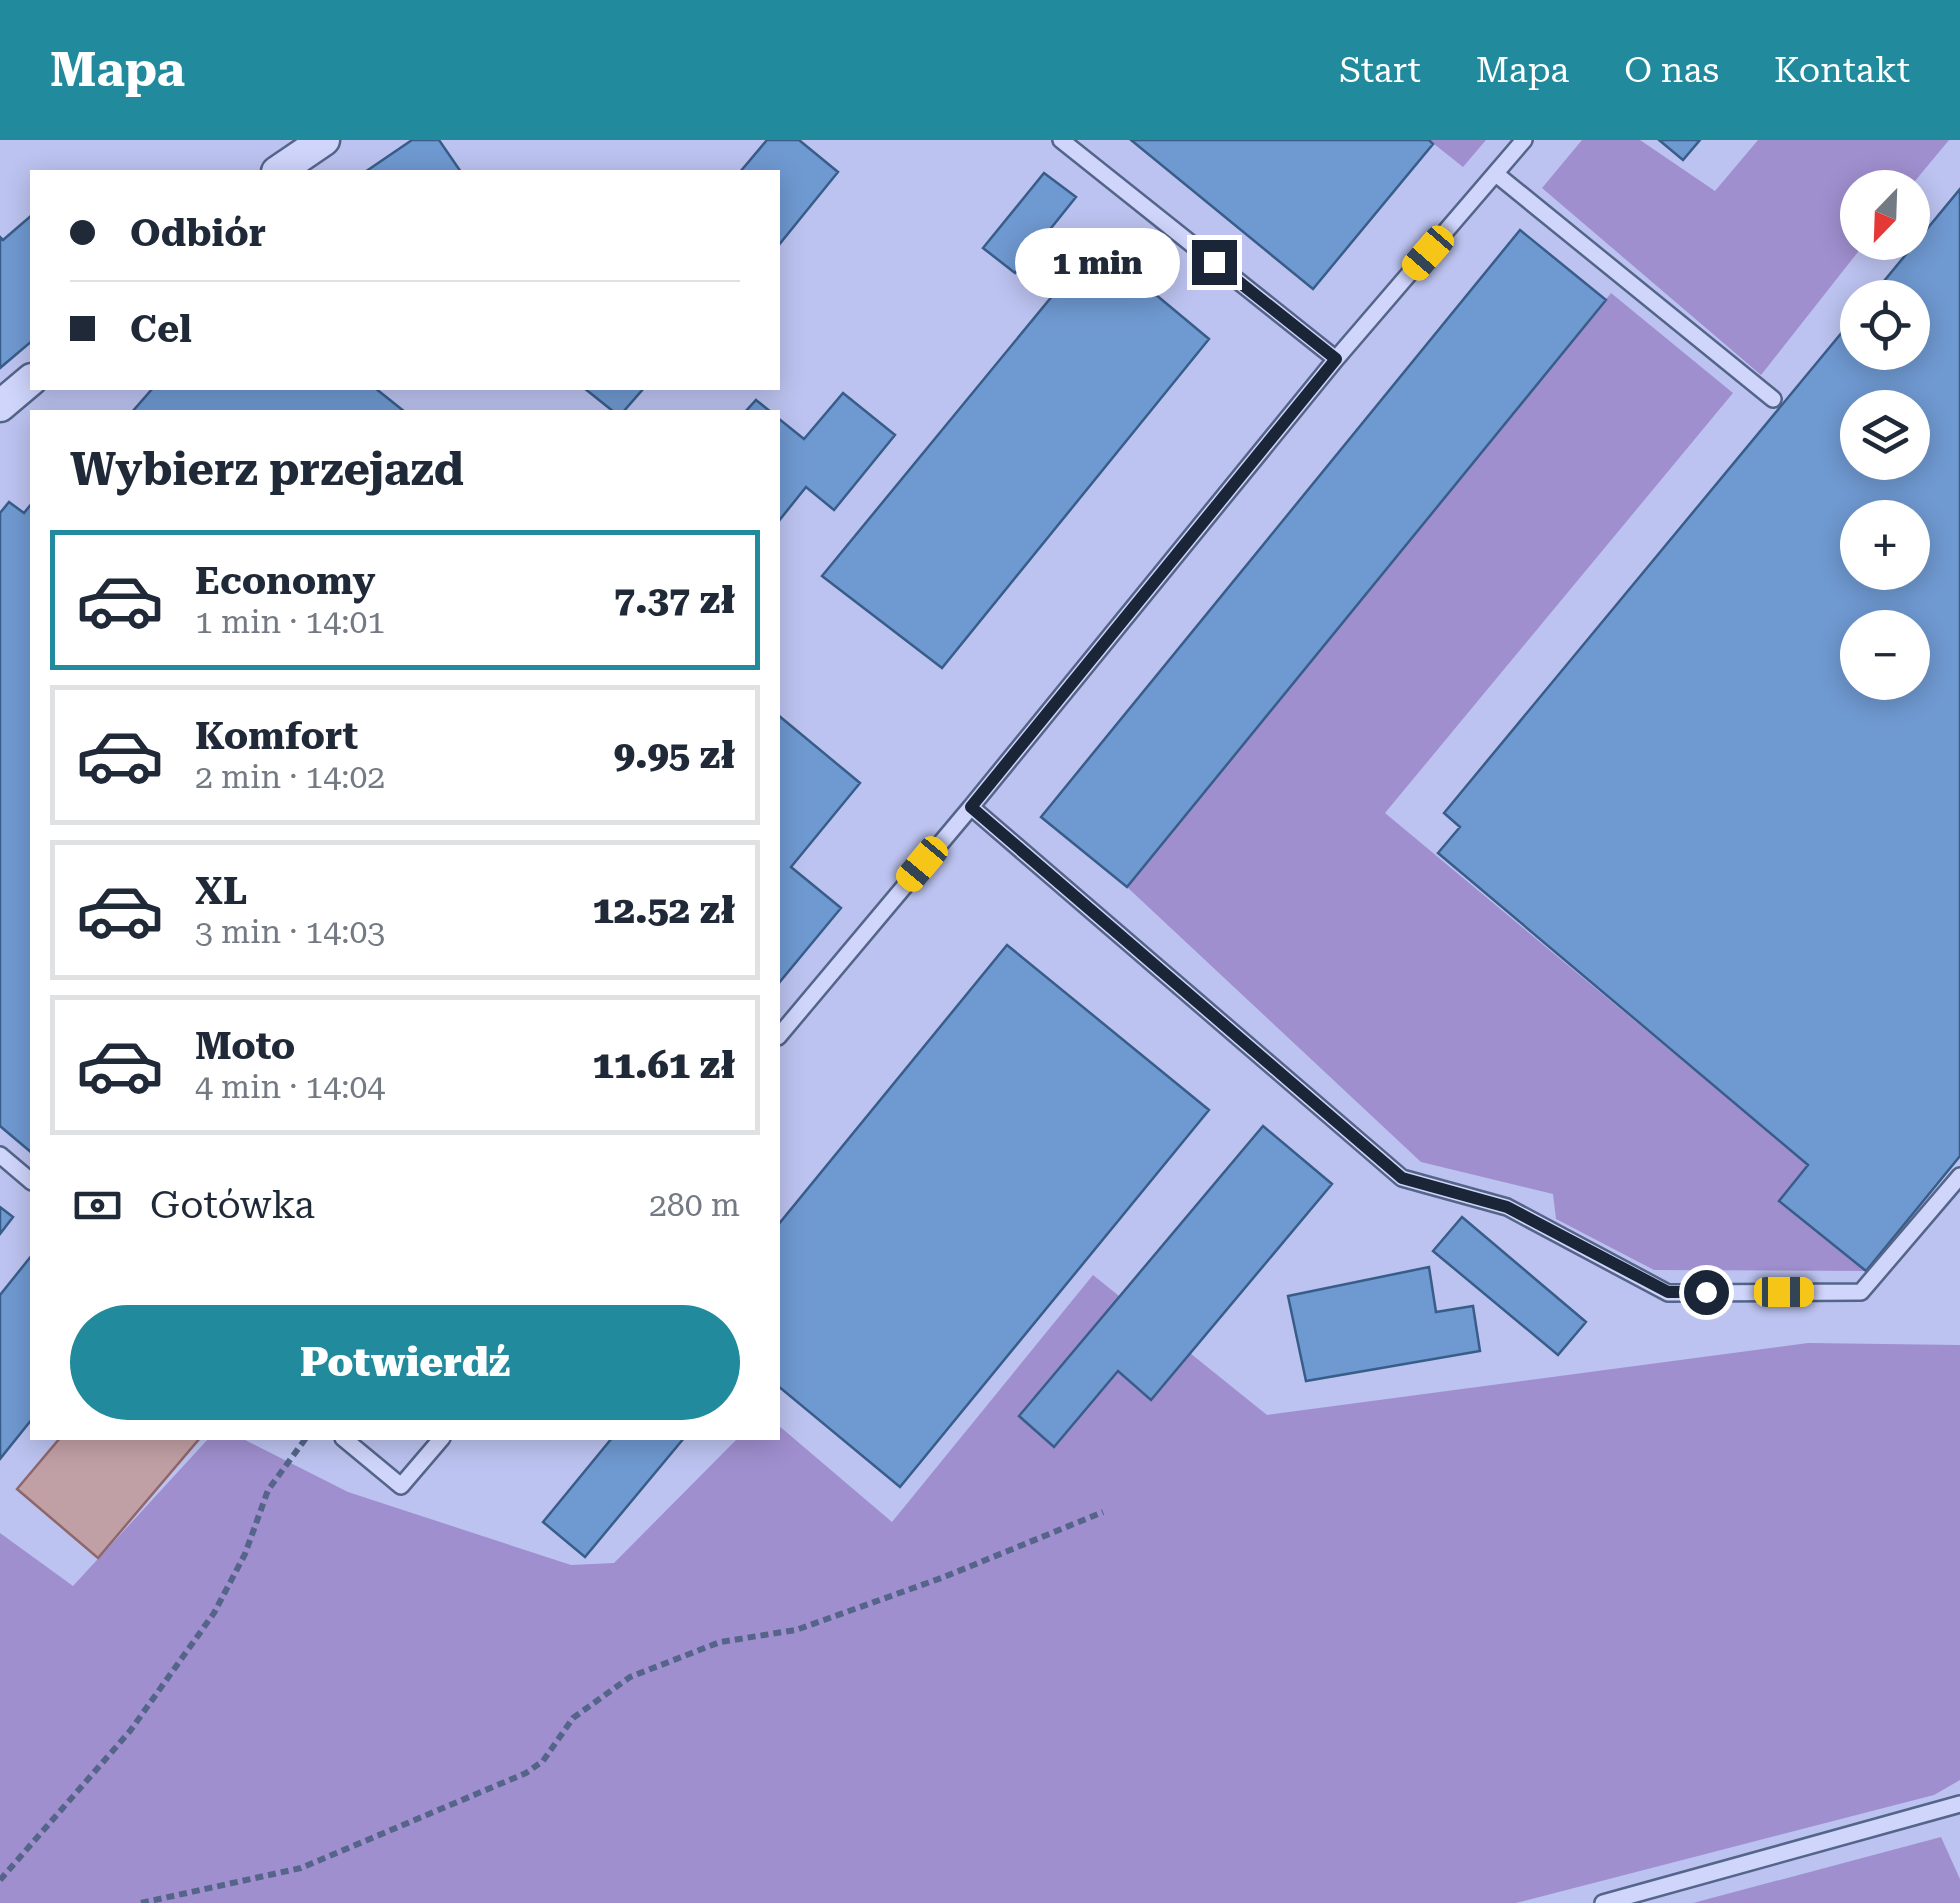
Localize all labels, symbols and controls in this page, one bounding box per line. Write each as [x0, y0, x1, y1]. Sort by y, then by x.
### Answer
text: Mapa [50, 42, 185, 98]
text: Start [1339, 50, 1421, 91]
text: Mapa [1476, 50, 1569, 91]
text: O nas [1624, 50, 1719, 91]
text: Kontakt [1774, 50, 1910, 91]
north arrow [1840, 170, 1930, 260]
map controls [1840, 170, 1930, 700]
text: Odbiór [130, 211, 266, 255]
car [1397, 221, 1459, 285]
callout: 1 min [1014, 227, 1179, 297]
route end [1192, 240, 1237, 285]
text: 1 min [1053, 244, 1142, 282]
button: locate [1840, 280, 1930, 370]
text: Cel [130, 307, 192, 351]
button: layers [1840, 390, 1930, 480]
text: Wybierz przejazd [70, 443, 464, 496]
button: + [1840, 500, 1930, 590]
icon: car [75, 555, 165, 645]
text: Economy [195, 559, 375, 603]
text: 7.37 zł [614, 578, 735, 622]
text: 1 min · 14:01 [195, 603, 385, 641]
button: − [1840, 610, 1930, 700]
icon: car [75, 710, 165, 800]
text: Komfort [195, 714, 358, 758]
text: 9.95 zł [614, 733, 735, 777]
text: 2 min · 14:02 [195, 758, 385, 796]
car [891, 831, 953, 897]
icon: car [75, 865, 165, 955]
text: XL [195, 869, 247, 913]
text: 12.52 zł [592, 888, 735, 932]
text: 3 min · 14:03 [195, 913, 385, 951]
icon: car [75, 1020, 165, 1110]
text: Moto [195, 1024, 295, 1068]
text: 11.61 zł [592, 1043, 735, 1087]
text: 4 min · 14:04 [195, 1068, 385, 1106]
icon: cash [70, 1178, 125, 1233]
text: Gotówka [150, 1183, 315, 1227]
text: 280 m [649, 1186, 740, 1224]
route start [1684, 1270, 1729, 1315]
car [1754, 1277, 1814, 1307]
button: Potwierdź [70, 1305, 740, 1420]

